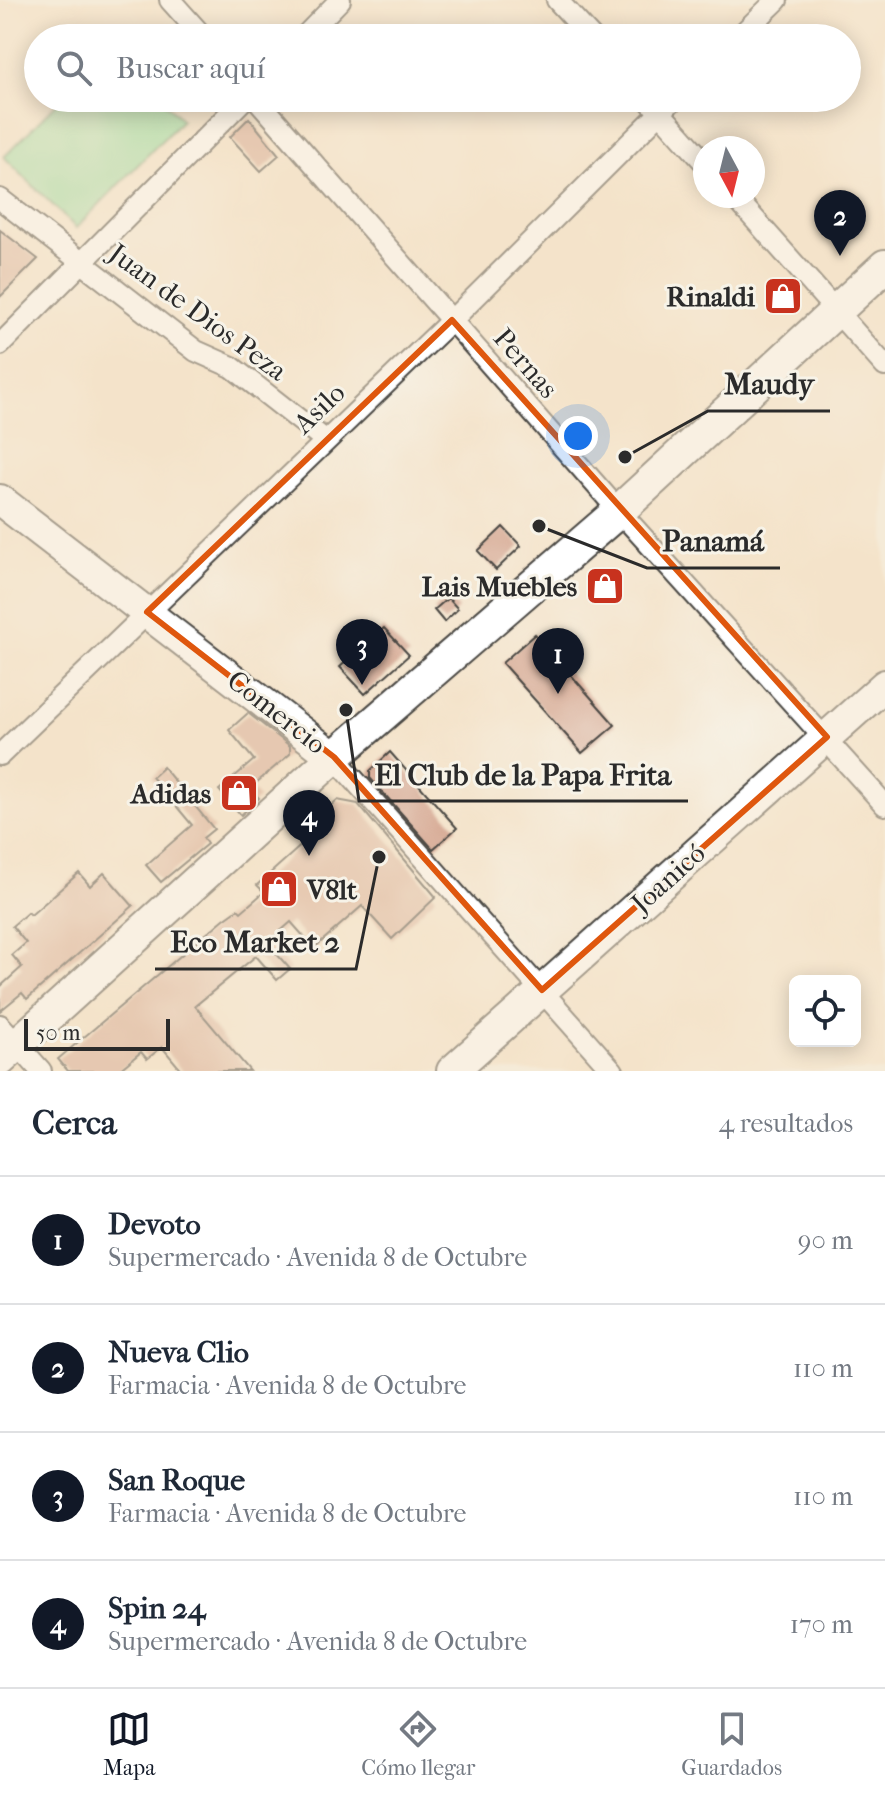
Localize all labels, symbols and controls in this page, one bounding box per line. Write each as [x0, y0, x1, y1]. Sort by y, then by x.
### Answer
search box [24, 24, 861, 112]
icon: search [52, 46, 96, 90]
text: Buscar aquí [116, 51, 265, 86]
north arrow [693, 136, 765, 208]
pin: 2 [814, 190, 866, 256]
street label: Juan de Dios Peza [101, 235, 294, 388]
shop icon: Rinaldi [762, 275, 804, 317]
place label: Rinaldi [666, 280, 756, 313]
street label: Pernas [487, 321, 565, 405]
callout: Maudy [708, 357, 830, 411]
text: Maudy [724, 367, 816, 402]
street label: Asilo [286, 376, 352, 441]
your location [558, 416, 598, 456]
callout: Panamá [647, 514, 780, 568]
text: Panamá [662, 524, 765, 559]
shop icon: Lais Muebles [584, 565, 626, 607]
place label: Lais Muebles [421, 570, 577, 603]
pin: 3 [336, 619, 388, 685]
pin: 1 [532, 628, 584, 694]
street label: Comercio [221, 663, 333, 761]
callout: El Club de la Papa Frita [359, 747, 688, 801]
text: El Club de la Papa Frita [375, 758, 673, 793]
shop icon: Adidas [218, 772, 260, 814]
place label: Adidas [129, 777, 211, 810]
pin: 4 [283, 790, 335, 856]
street label: Joanicó [623, 836, 712, 921]
shop icon: V8lt [258, 868, 300, 910]
place label: V8lt [306, 873, 358, 906]
callout: Eco Market 2 [155, 915, 356, 969]
text: Eco Market 2 [170, 925, 340, 960]
map controls [789, 975, 861, 1047]
button: locate [789, 975, 861, 1047]
scale bar [24, 1015, 170, 1051]
text: 50 m [36, 1020, 81, 1046]
text: Cerca [32, 1103, 117, 1143]
text: 4 resultados [719, 1108, 853, 1139]
text: Devoto [108, 1207, 201, 1242]
text: 1 [53, 1225, 63, 1256]
text: 90 m [798, 1225, 853, 1256]
text: Supermercado · Avenida 8 de Octubre [108, 1242, 527, 1273]
text: Nueva Clio [108, 1335, 249, 1370]
text: 2 [51, 1353, 65, 1384]
text: 110 m [793, 1353, 853, 1384]
text: Farmacia · Avenida 8 de Octubre [108, 1370, 466, 1401]
text: San Roque [108, 1463, 245, 1498]
text: 3 [53, 1481, 63, 1512]
text: 110 m [793, 1481, 853, 1512]
text: Farmacia · Avenida 8 de Octubre [108, 1498, 466, 1529]
text: Spin 24 [108, 1591, 206, 1626]
text: 4 [50, 1609, 66, 1640]
text: 170 m [790, 1609, 853, 1640]
text: Supermercado · Avenida 8 de Octubre [108, 1626, 527, 1657]
tab: Mapa [103, 1707, 155, 1781]
tab: Cómo llegar [361, 1707, 475, 1781]
tab: Guardados [681, 1707, 782, 1781]

